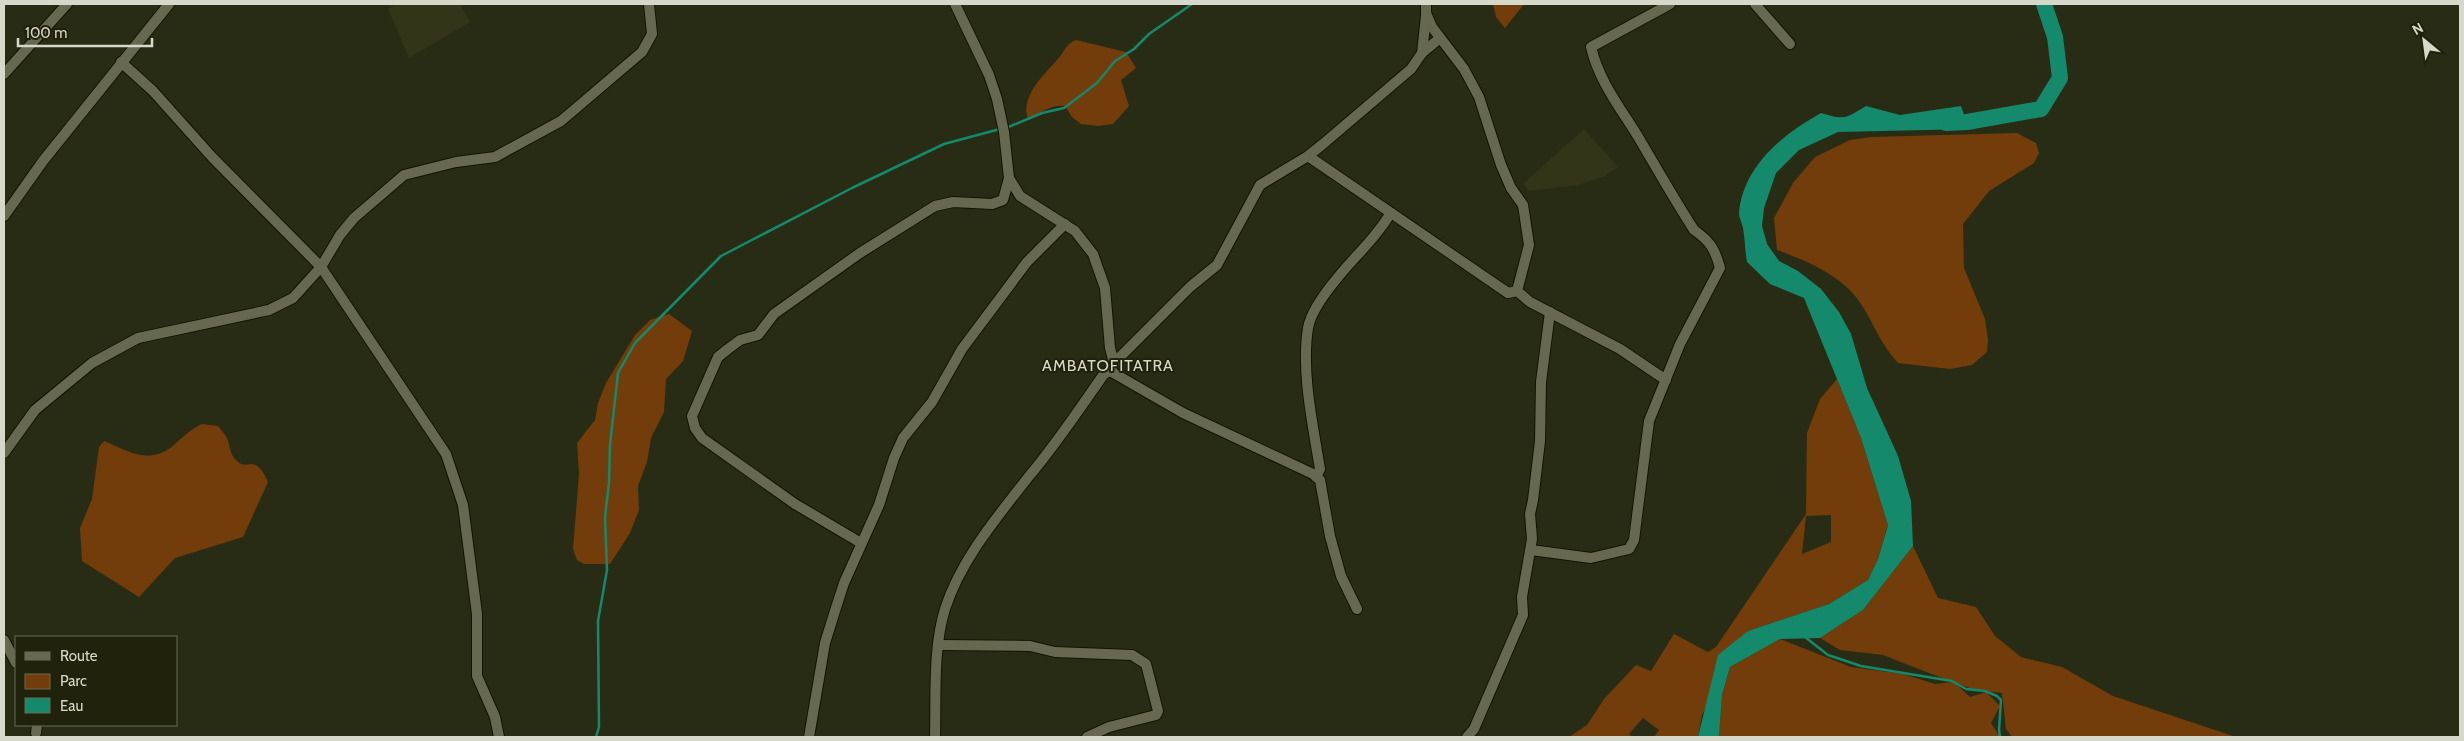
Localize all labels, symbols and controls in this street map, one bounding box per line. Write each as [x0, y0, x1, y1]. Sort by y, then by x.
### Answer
scale bar [18, 15, 151, 47]
north arrow [2399, 15, 2449, 65]
text: N [2409, 18, 2426, 39]
text: 100 m [25, 24, 67, 42]
district label: AMBATOFITATRA [1042, 356, 1174, 375]
legend [15, 636, 178, 726]
text: Route [60, 647, 98, 665]
text: Parc [60, 672, 87, 690]
text: Eau [60, 697, 83, 715]

